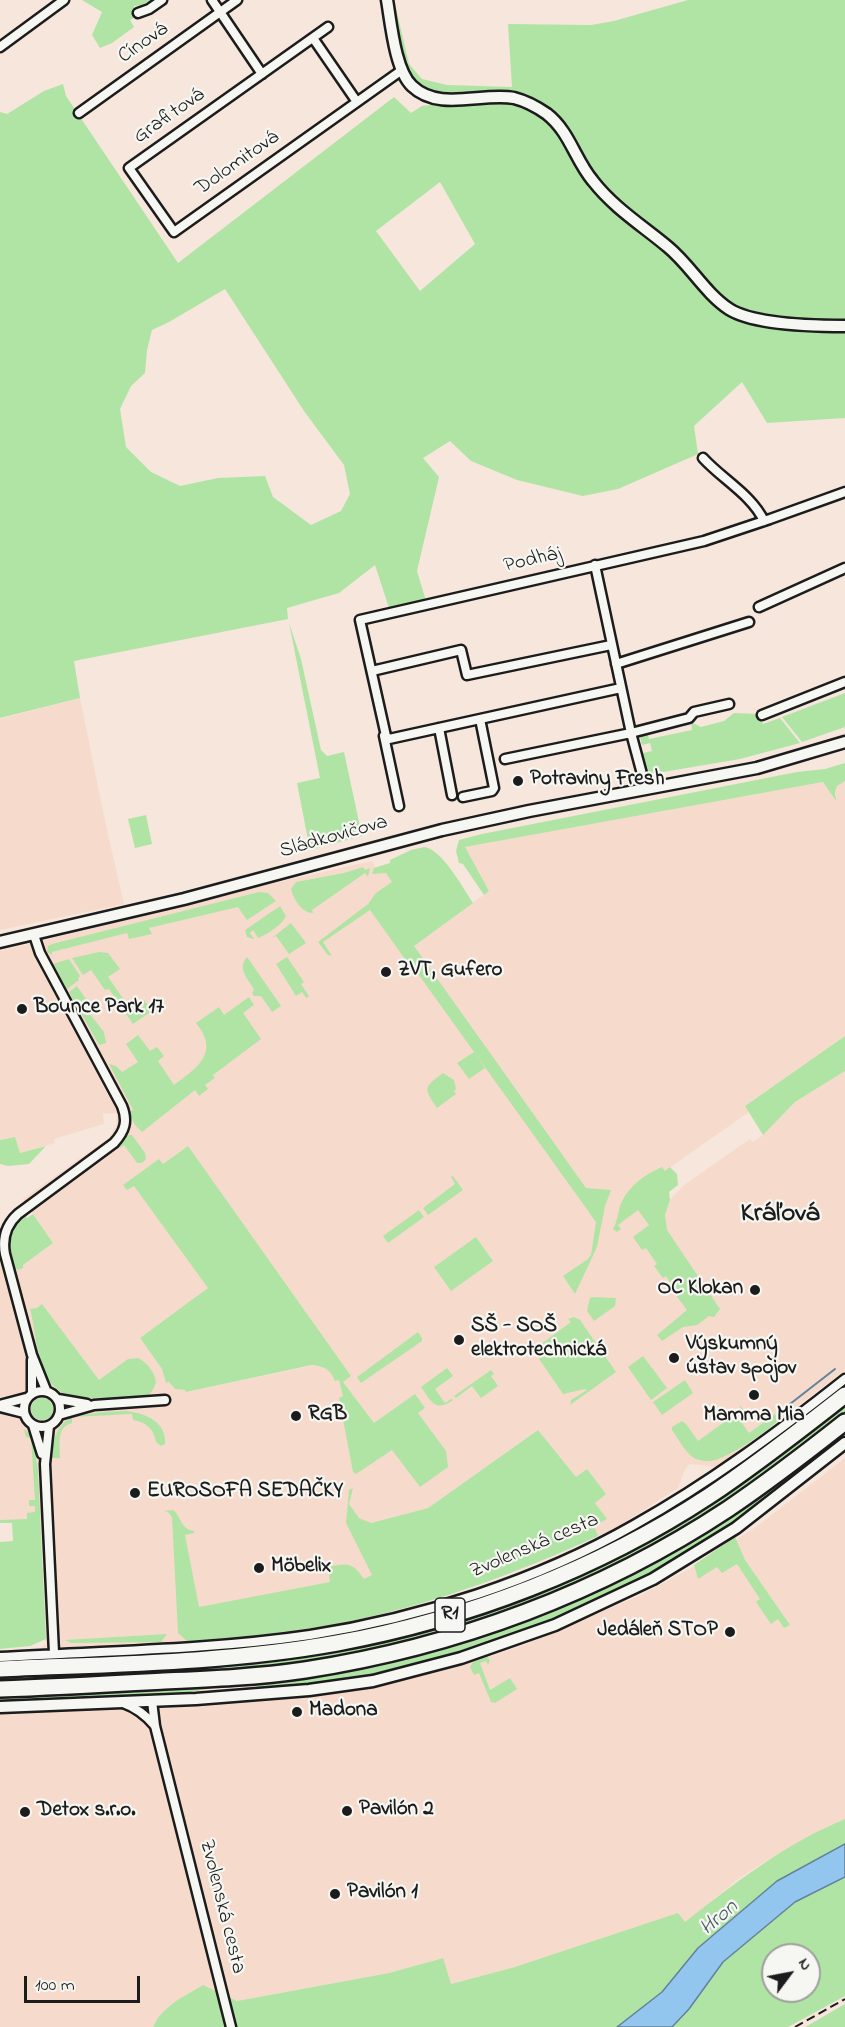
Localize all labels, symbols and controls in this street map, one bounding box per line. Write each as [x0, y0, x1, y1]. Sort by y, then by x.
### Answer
street label: Cínová [114, 18, 174, 70]
street label: Grafitová [129, 83, 211, 151]
street label: Dolomitová [191, 126, 285, 202]
street label: Podháj [502, 542, 564, 580]
place label: Potraviny Fresh [530, 768, 664, 794]
marker: Potraviny Fresh [511, 774, 525, 788]
street label: Sládkovičova [277, 811, 391, 865]
place label: ZVT, Gufero [398, 959, 502, 985]
marker: ZVT, Gufero [379, 965, 393, 979]
place label: Bounce Park 17 [34, 996, 164, 1022]
marker: Bounce Park 17 [15, 1002, 29, 1016]
district label: Kráľová [741, 1200, 819, 1232]
place label: OC Klokan [658, 1277, 743, 1303]
marker: OC Klokan [748, 1283, 762, 1297]
place label: SŠ - SOŠ elektrotechnická [471, 1315, 606, 1365]
marker: SŠ - SOŠ elektrotechnická [452, 1333, 466, 1347]
place label: Výskumný ústav spojov [686, 1333, 796, 1383]
marker: Výskumný ústav spojov [667, 1351, 681, 1365]
marker: Mamma Mia [747, 1388, 761, 1402]
place label: RGB [308, 1403, 347, 1429]
place label: Mamma Mia [703, 1404, 805, 1430]
marker: RGB [289, 1409, 303, 1423]
place label: EUROSOFA SEDAČKY [147, 1480, 343, 1506]
marker: EUROSOFA SEDAČKY [128, 1486, 142, 1500]
street label: Zvolenská cesta [467, 1509, 603, 1585]
place label: Möbelix [271, 1555, 331, 1581]
marker: Möbelix [252, 1561, 266, 1575]
road number: R1 [435, 1598, 465, 1632]
place label: Jedáleň STOP [597, 1619, 718, 1645]
marker: Jedáleň STOP [723, 1625, 737, 1639]
place label: Madona [309, 1699, 378, 1725]
marker: Madona [290, 1705, 304, 1719]
place label: Pavilón 2 [359, 1798, 434, 1824]
place label: Detox s.r.o. [37, 1799, 135, 1825]
marker: Pavilón 2 [340, 1804, 354, 1818]
marker: Detox s.r.o. [18, 1805, 32, 1819]
street label: Zvolenská cesta [192, 1837, 250, 1977]
place label: Pavilón 1 [347, 1881, 418, 1907]
marker: Pavilón 1 [328, 1887, 342, 1901]
water label: Hron [695, 1895, 745, 1943]
north arrow [761, 1943, 821, 2003]
text: N [792, 1954, 818, 1975]
scale bar [27, 1964, 142, 2002]
text: 100 m [35, 1973, 75, 1999]

